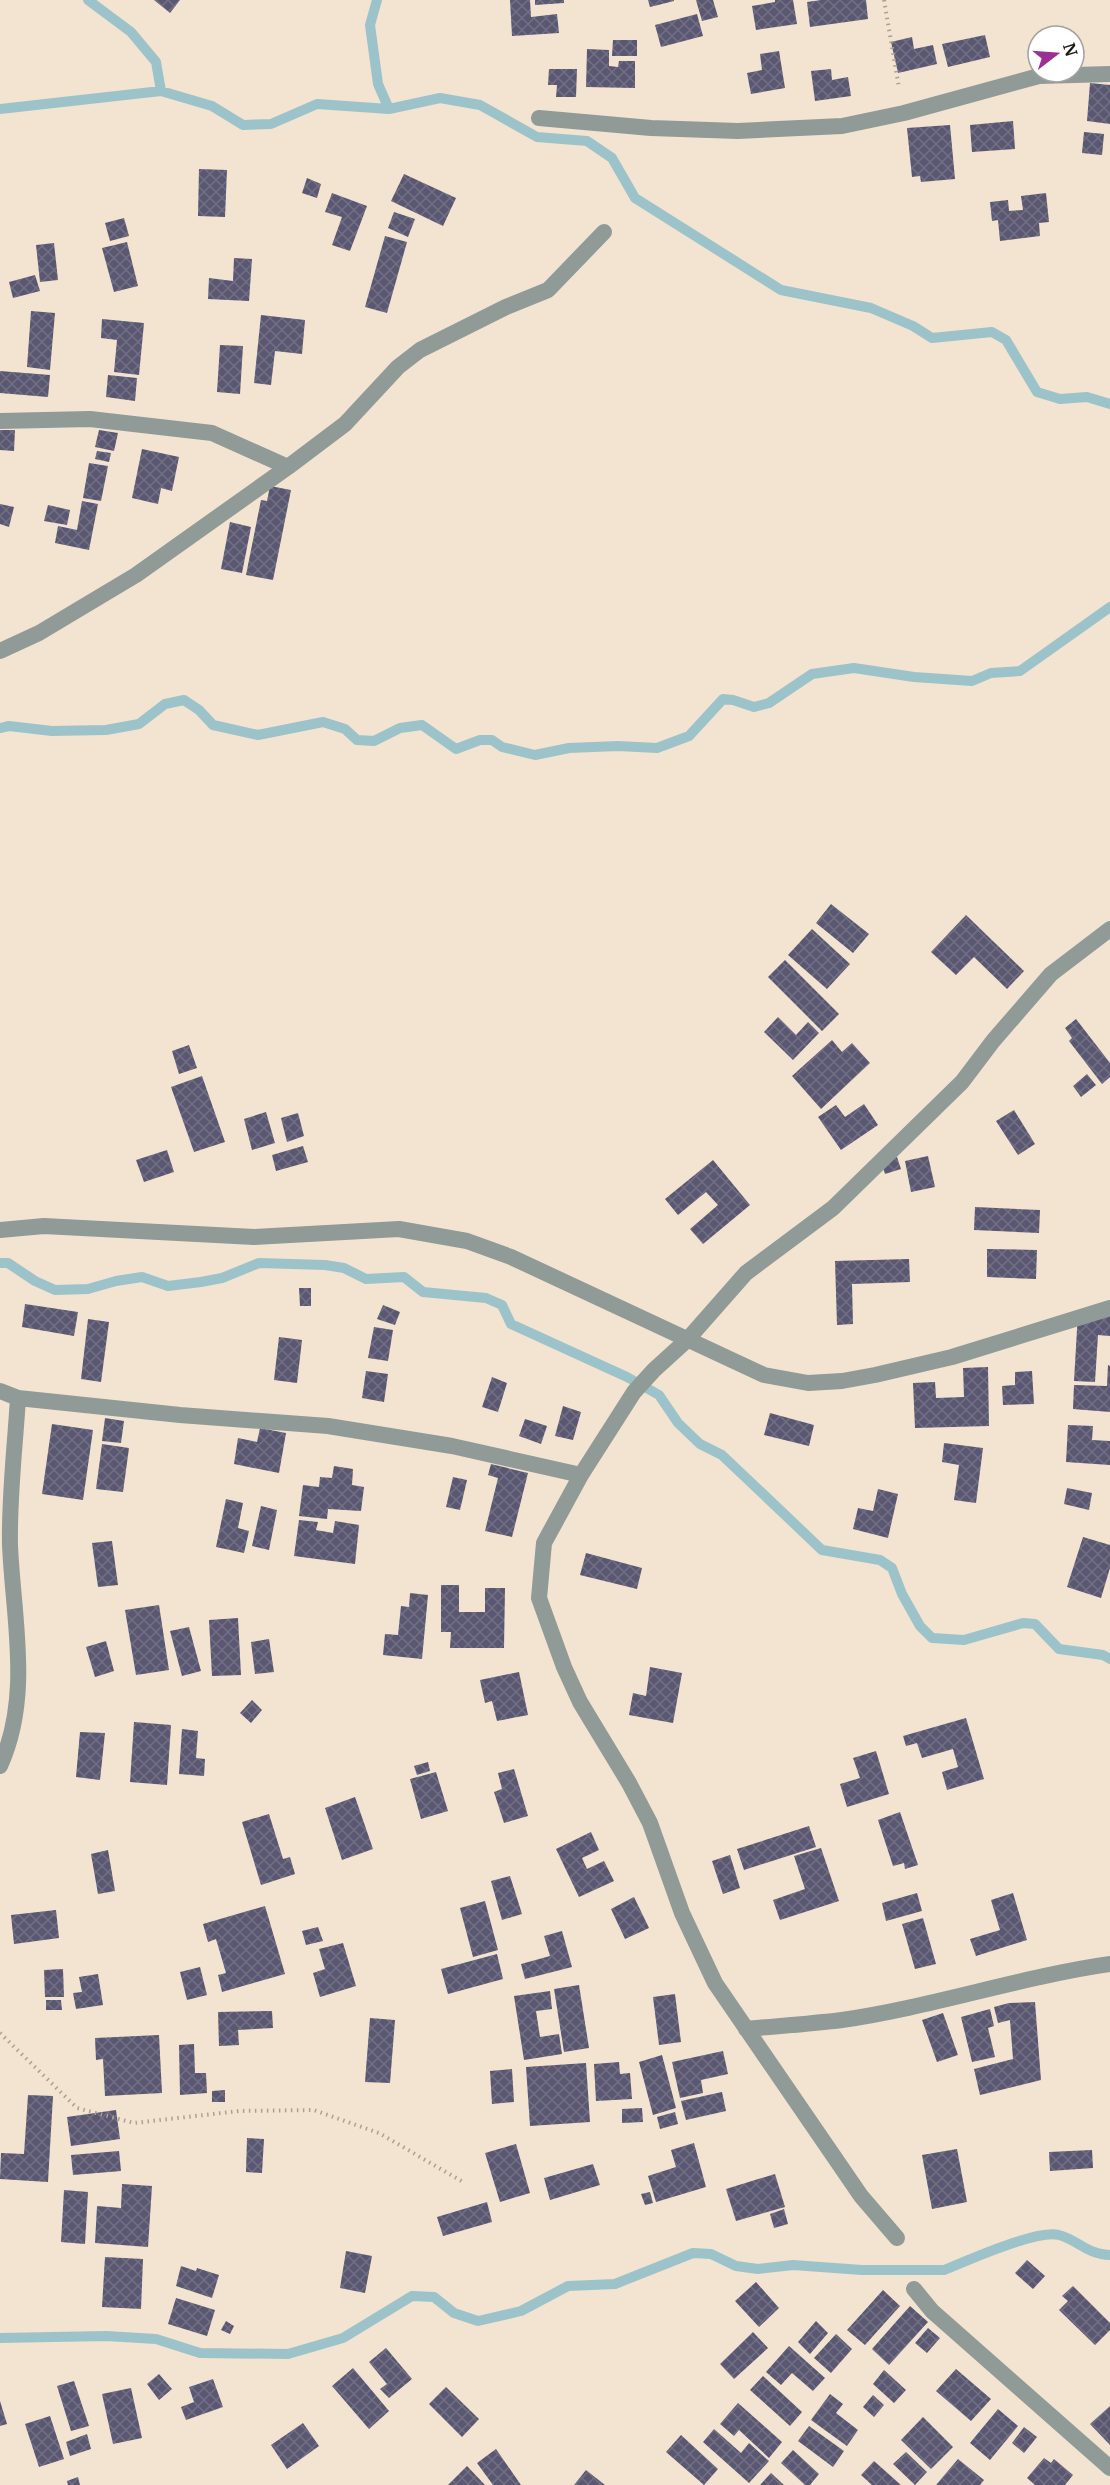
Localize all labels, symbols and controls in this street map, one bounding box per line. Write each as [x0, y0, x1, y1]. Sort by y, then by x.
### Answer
north arrow [1026, 24, 1086, 84]
text: N [1059, 41, 1082, 59]

